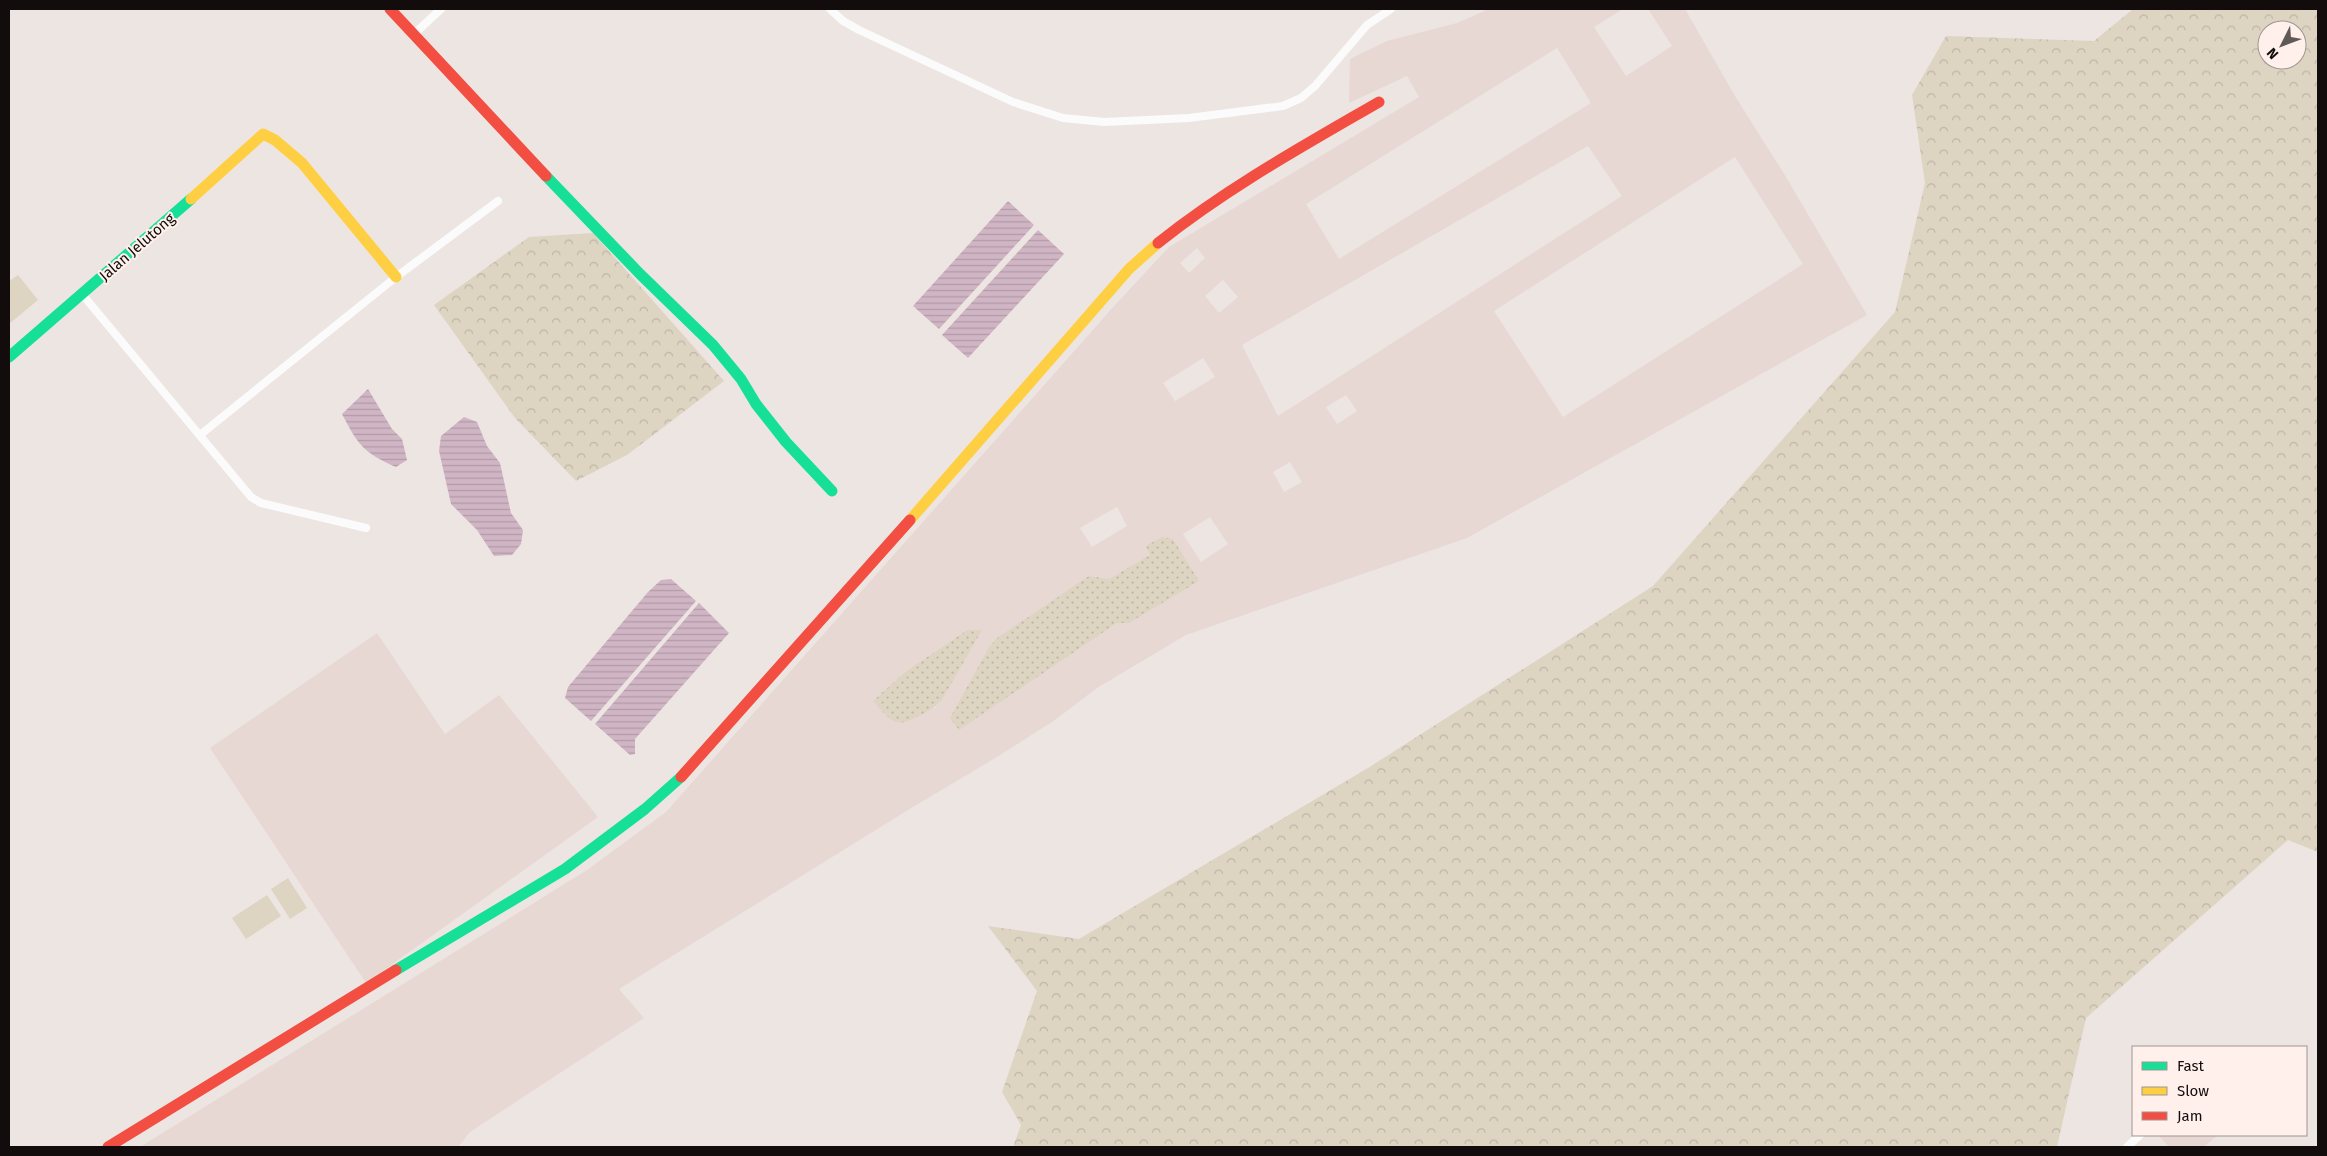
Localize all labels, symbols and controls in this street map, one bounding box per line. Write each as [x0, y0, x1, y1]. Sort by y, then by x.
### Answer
north arrow [2257, 20, 2307, 70]
text: N [2263, 44, 2282, 63]
street label: Jalan Jelutong [96, 209, 179, 285]
legend [2132, 1046, 2307, 1136]
text: Fast [2177, 1057, 2204, 1075]
text: Slow [2177, 1082, 2209, 1100]
text: Jam [2177, 1107, 2203, 1125]

